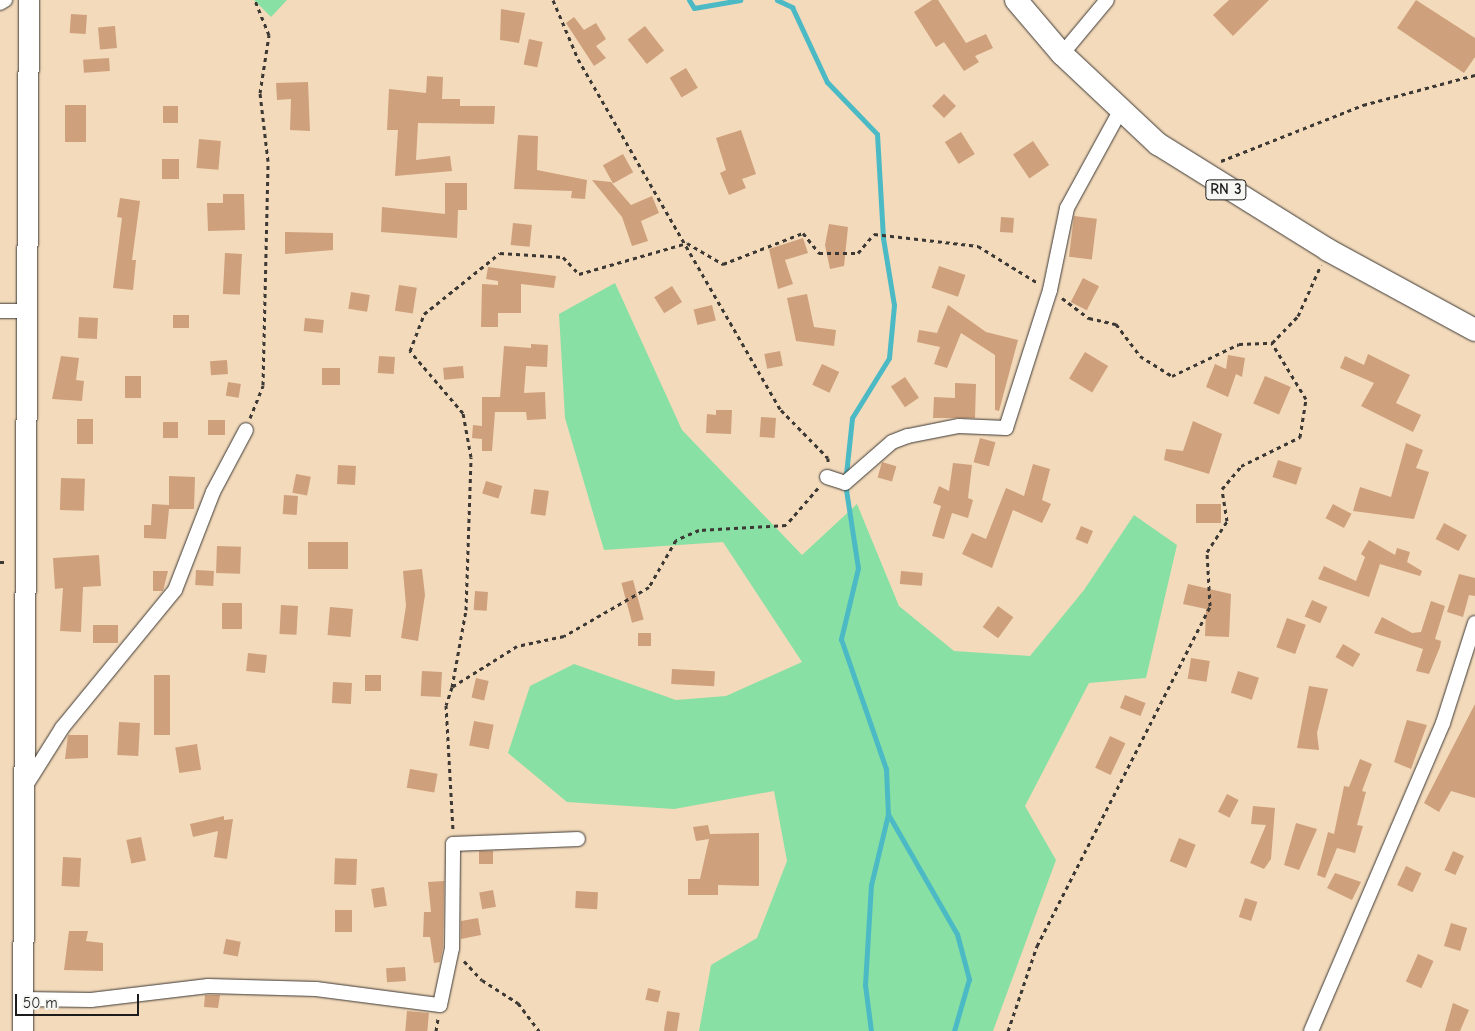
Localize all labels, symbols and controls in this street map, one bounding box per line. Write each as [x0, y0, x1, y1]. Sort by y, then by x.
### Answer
road number: RN 3 [1205, 178, 1247, 202]
scale bar [18, 984, 141, 1016]
text: 50 m [23, 994, 58, 1012]

